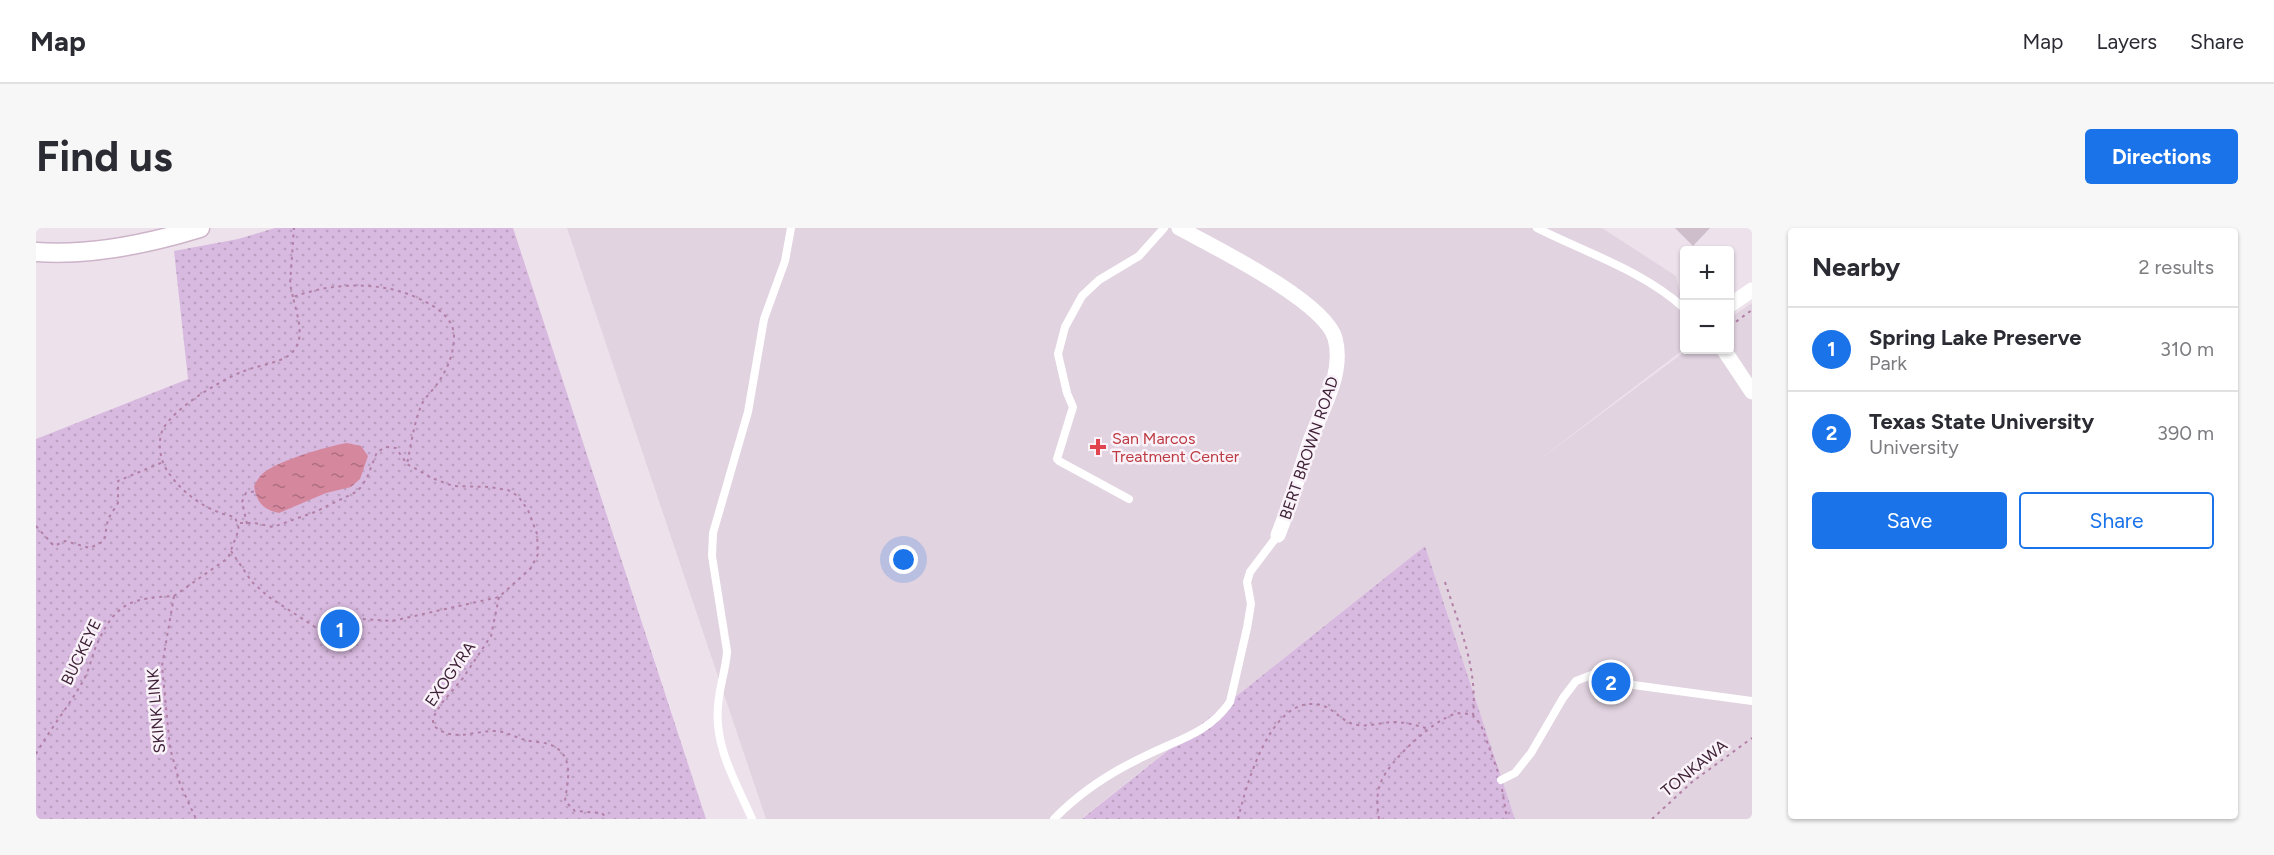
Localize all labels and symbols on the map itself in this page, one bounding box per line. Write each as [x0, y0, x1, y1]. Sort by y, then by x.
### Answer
street label: BERT BROWN ROAD [1276, 374, 1342, 522]
place label: San Marcos Treatment Center [1112, 429, 1240, 466]
marker: San Marcos Treatment Center [1089, 438, 1107, 456]
your location [889, 545, 918, 574]
pin: 1 [320, 606, 360, 652]
street label: BUCKEYE [57, 616, 105, 688]
street label: EXOGYRA [421, 638, 479, 710]
pin: 2 [1592, 660, 1630, 704]
street label: SKINK LINK [143, 668, 169, 754]
street label: TONKAWA [1657, 736, 1731, 800]

